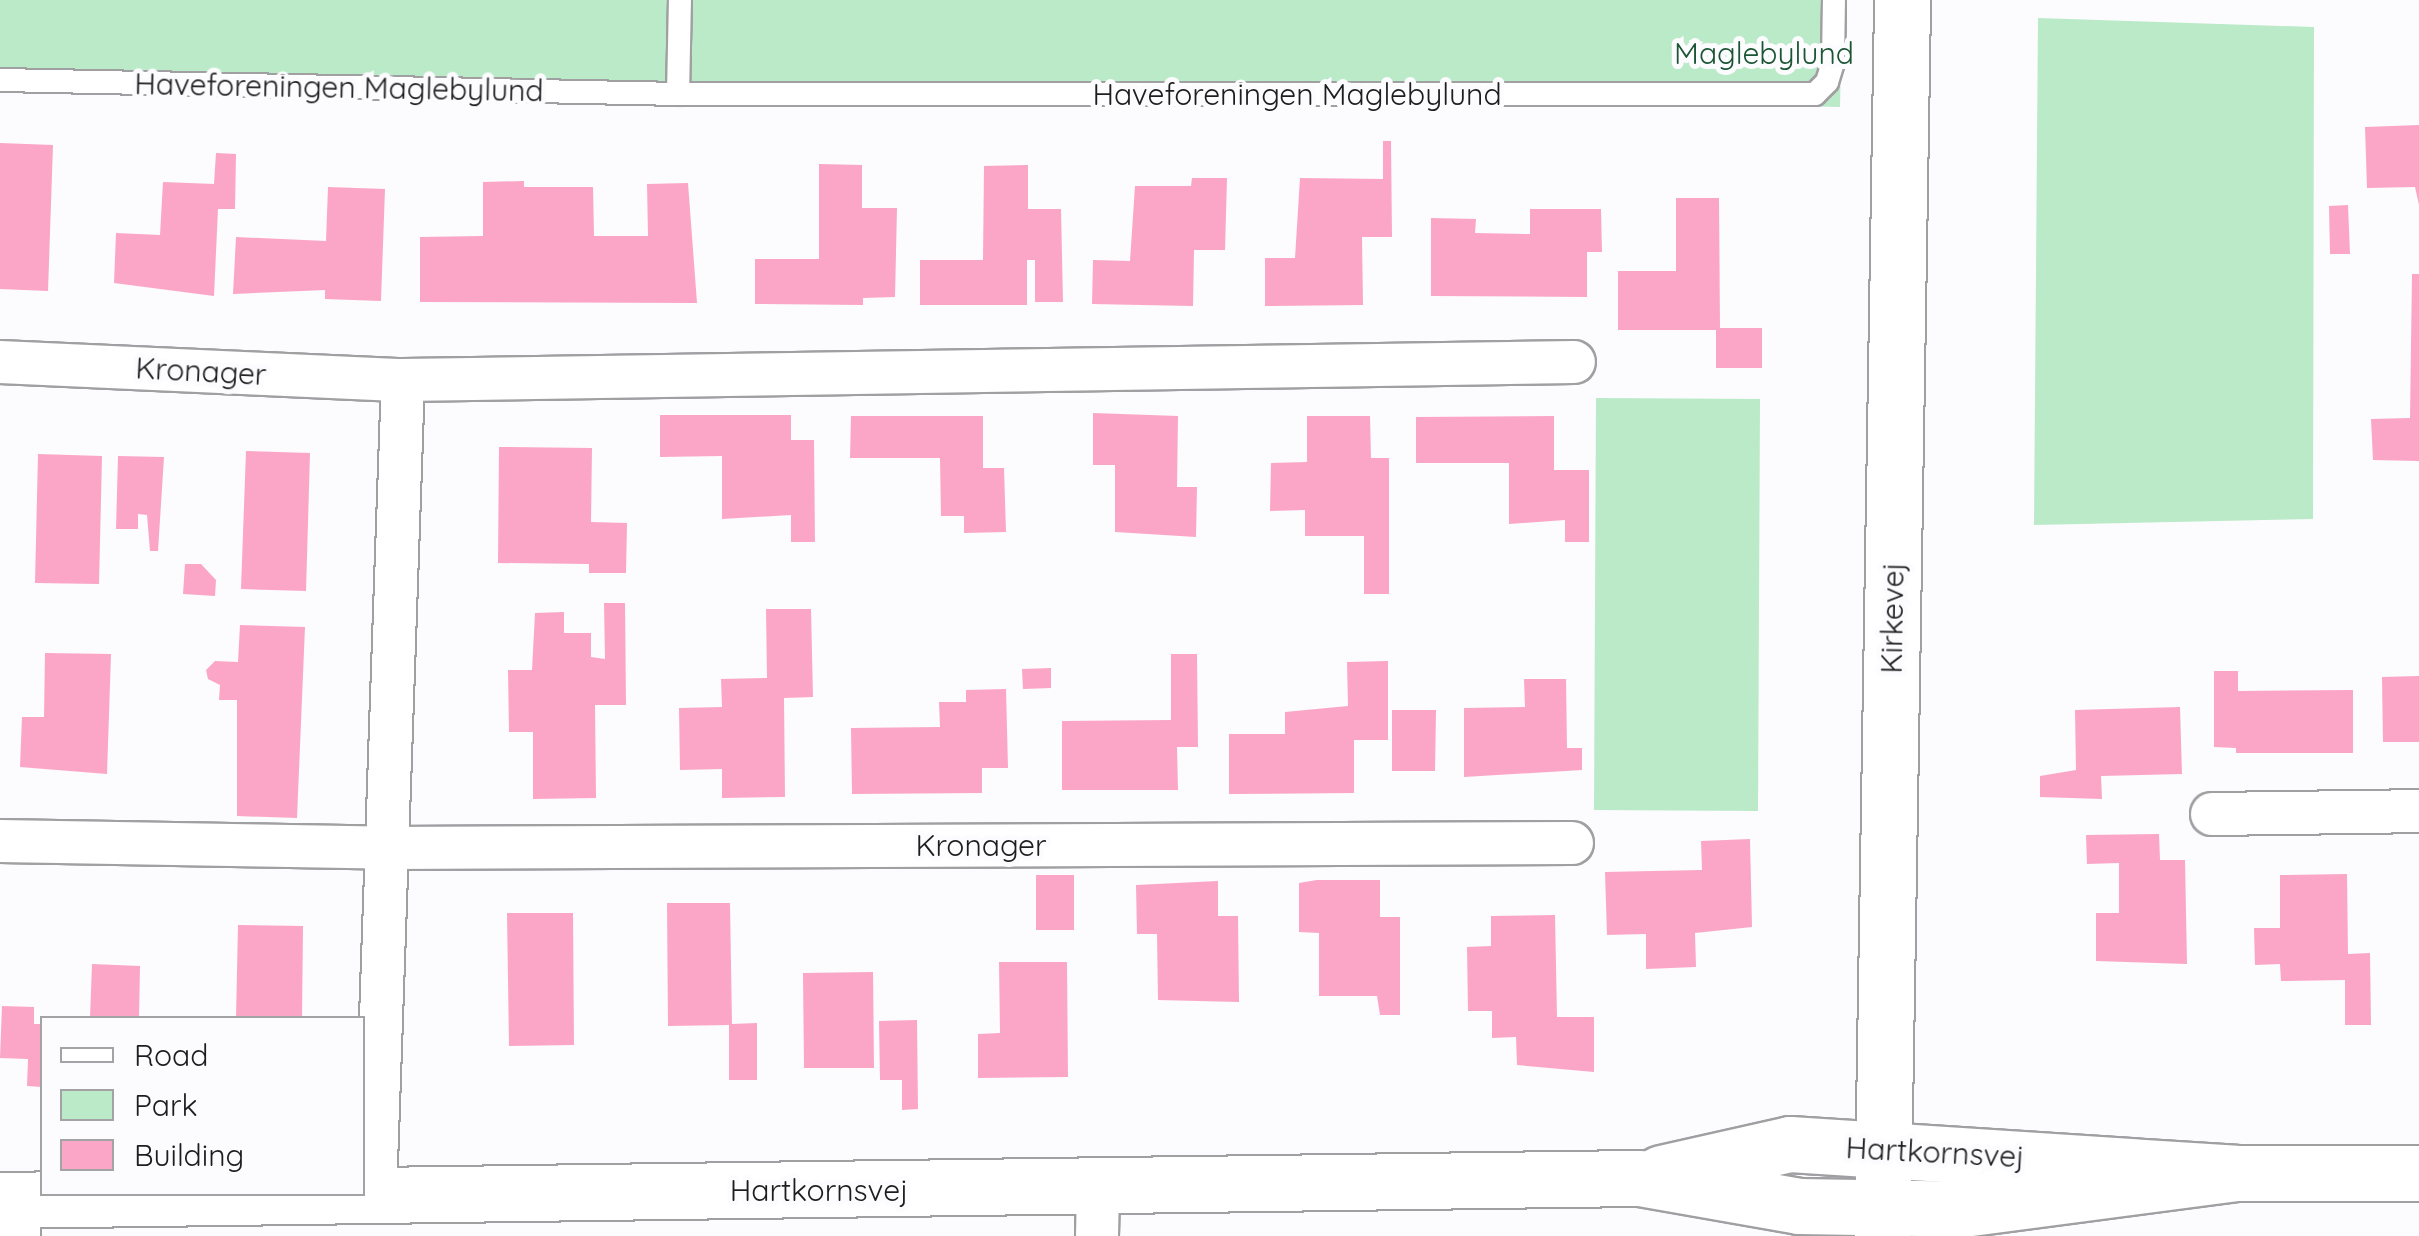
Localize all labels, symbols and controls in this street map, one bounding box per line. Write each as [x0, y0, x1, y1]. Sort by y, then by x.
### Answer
park label: Maglebylund [1674, 35, 1854, 71]
street label: Haveforeningen Maglebylund [134, 65, 544, 109]
street label: Haveforeningen Maglebylund [1092, 76, 1502, 112]
street label: Kronager [135, 350, 267, 392]
street label: Kirkevej [1873, 562, 1911, 674]
street label: Kronager [915, 827, 1047, 863]
legend [40, 1016, 365, 1196]
text: Road [134, 1036, 208, 1074]
text: Park [134, 1086, 198, 1124]
street label: Hartkornsvej [1845, 1129, 2025, 1175]
text: Building [134, 1136, 244, 1174]
street label: Hartkornsvej [730, 1172, 908, 1208]

